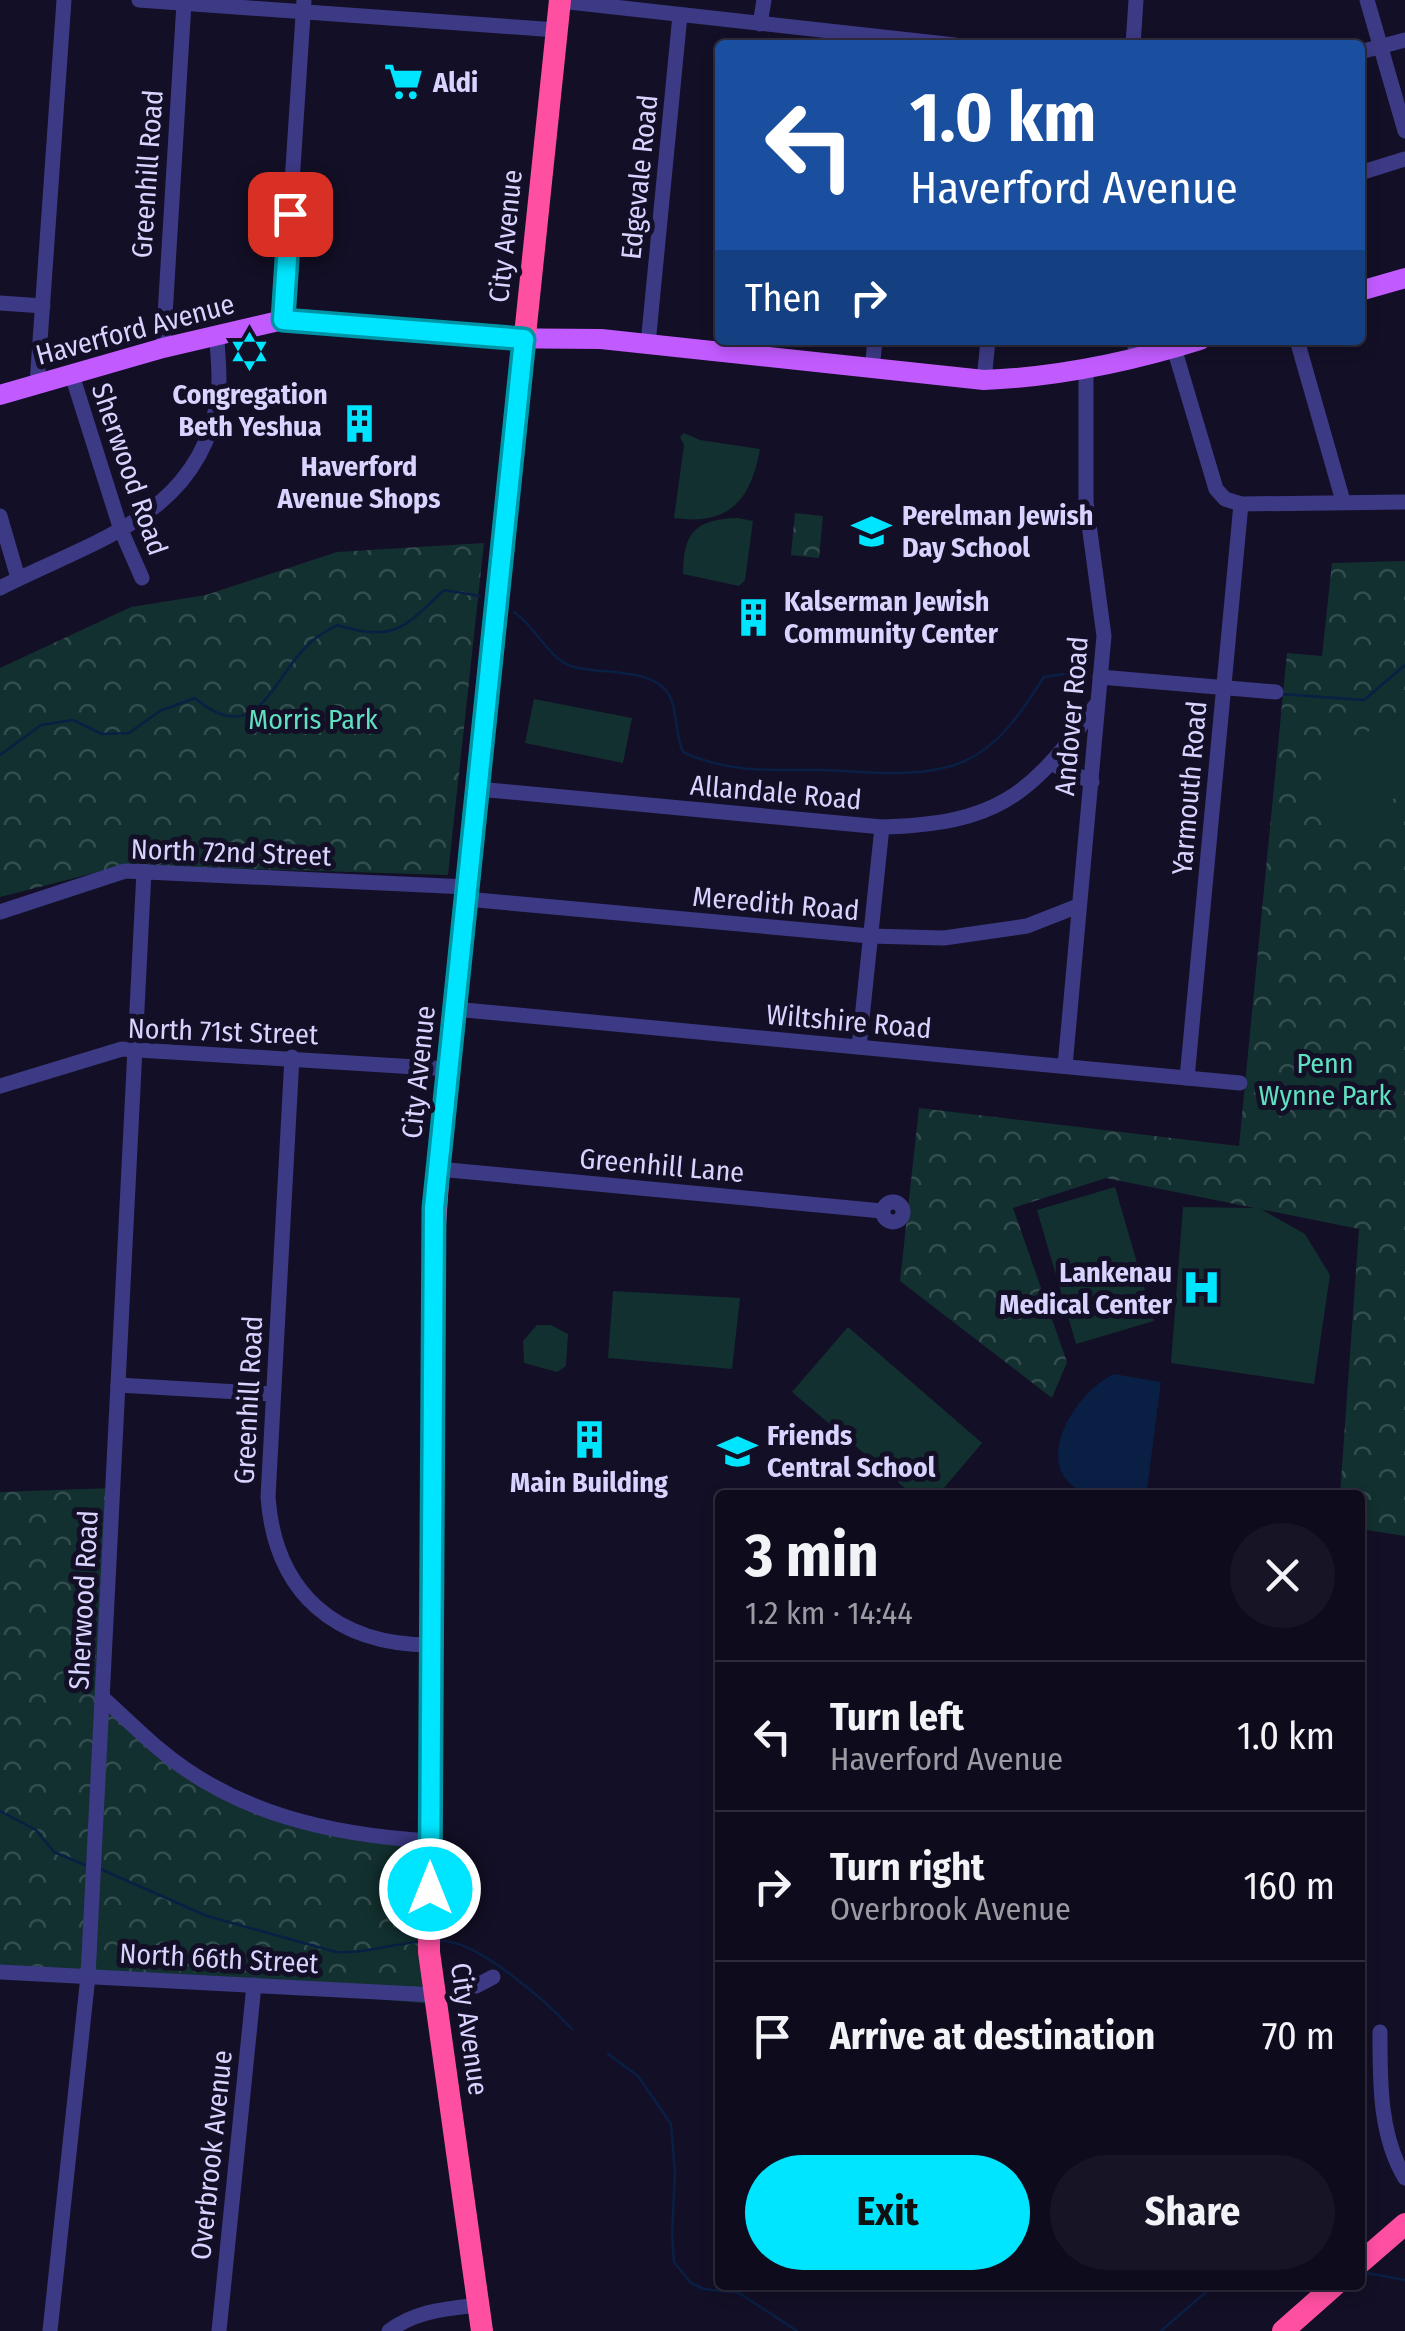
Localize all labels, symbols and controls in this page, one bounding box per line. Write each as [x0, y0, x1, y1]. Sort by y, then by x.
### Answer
supermarket icon: Aldi [382, 61, 424, 103]
place label: Aldi [432, 66, 478, 99]
text: 1.0 km [910, 76, 1096, 160]
icon: left [745, 80, 875, 210]
street label: Greenhill Road [125, 89, 170, 259]
street label: Edgevale Road [614, 93, 665, 261]
text: Haverford Avenue [910, 161, 1238, 215]
street label: City Avenue [482, 168, 529, 304]
pin [248, 172, 333, 257]
icon: arrive [263, 187, 318, 242]
icon: right [841, 270, 896, 325]
text: Then [745, 275, 821, 321]
street label: Haverford Avenue [32, 287, 238, 372]
synagogue icon: Congregation Beth Yeshua [229, 331, 271, 373]
place label: Congregation Beth Yeshua [172, 378, 328, 443]
street label: Sherwood Road [85, 379, 174, 559]
building icon: Haverford Avenue Shops [338, 403, 380, 445]
place label: Haverford Avenue Shops [276, 450, 441, 515]
place label: Perelman Jewish Day School [902, 499, 1093, 564]
school or university icon: Perelman Jewish Day School [851, 510, 893, 552]
place label: Kalserman Jewish Community Center [784, 585, 999, 650]
building icon: Kalserman Jewish Community Center [733, 596, 775, 638]
street label: Andover Road [1048, 635, 1095, 797]
street label: Yarmouth Road [1165, 700, 1214, 876]
park label: Morris Park [248, 703, 379, 736]
street label: Allandale Road [689, 769, 863, 816]
street label: North 72nd Street [130, 833, 333, 873]
street label: Meredith Road [691, 880, 861, 927]
street label: Wiltshire Road [765, 998, 933, 1045]
street label: City Avenue [395, 1004, 442, 1140]
street label: North 71st Street [127, 1012, 320, 1051]
park label: Penn Wynne Park [1258, 1047, 1393, 1112]
street label: Greenhill Lane [578, 1142, 746, 1189]
place label: Lankenau Medical Center [999, 1256, 1173, 1321]
hospital icon: Lankenau Medical Center [1181, 1267, 1223, 1309]
street label: Greenhill Road [228, 1315, 269, 1485]
building icon: Main Building [568, 1418, 610, 1460]
place label: Friends Central School [767, 1419, 936, 1484]
school or university icon: Friends Central School [716, 1430, 758, 1472]
place label: Main Building [510, 1466, 668, 1499]
street label: Sherwood Road [62, 1509, 105, 1691]
text: 3 min [745, 1520, 879, 1592]
button: close [1230, 1523, 1335, 1628]
text: 1.2 km · 14:44 [745, 1594, 913, 1632]
text: Turn left [830, 1694, 964, 1740]
icon: left [745, 1709, 800, 1764]
text: 1.0 km [1237, 1713, 1335, 1759]
text: Haverford Avenue [830, 1740, 1063, 1778]
position arrow [378, 1837, 482, 1941]
text: Turn right [830, 1844, 984, 1890]
icon: right [745, 1859, 800, 1914]
text: 160 m [1243, 1863, 1335, 1909]
text: Overbrook Avenue [830, 1890, 1071, 1928]
street label: North 66th Street [119, 1937, 320, 1980]
street label: City Avenue [444, 1961, 495, 2097]
icon: arrive [745, 2009, 800, 2064]
text: Arrive at destination [830, 2013, 1155, 2059]
text: 70 m [1262, 2013, 1335, 2059]
street label: Overbrook Avenue [184, 2049, 239, 2262]
button: Exit [745, 2155, 1030, 2270]
button: Share [1050, 2155, 1335, 2270]

